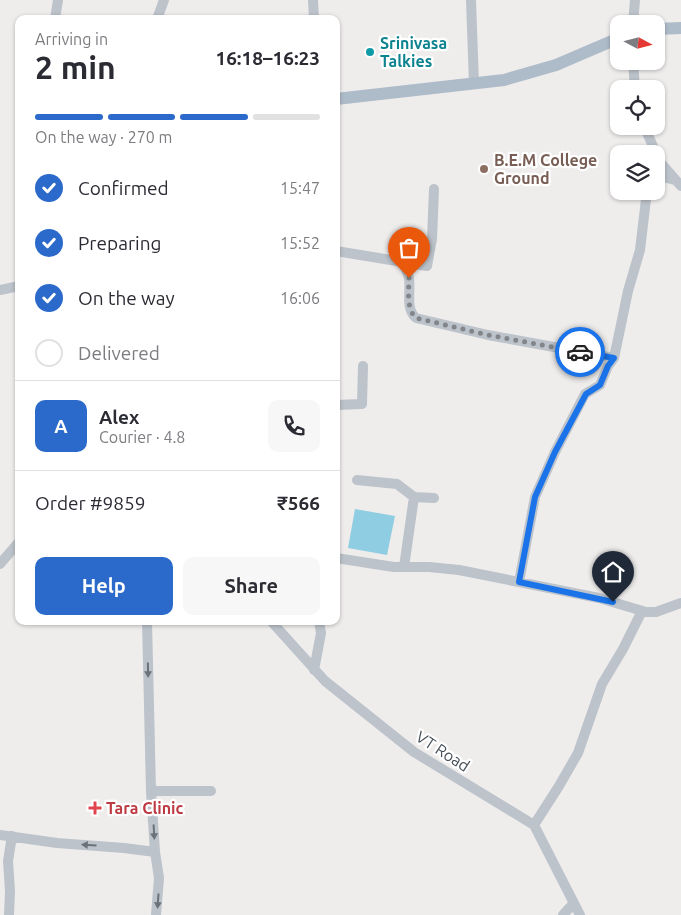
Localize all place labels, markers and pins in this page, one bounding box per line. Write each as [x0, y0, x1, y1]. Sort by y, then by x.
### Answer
place label: Srinivasa Talkies [380, 34, 447, 70]
marker: Srinivasa Talkies [364, 46, 376, 58]
place label: B.E.M College Ground [494, 151, 597, 187]
marker: B.E.M College Ground [478, 163, 490, 175]
pin [388, 227, 430, 278]
pin [592, 551, 634, 602]
place label: Tara Clinic [106, 799, 183, 817]
marker: Tara Clinic [88, 801, 102, 815]

